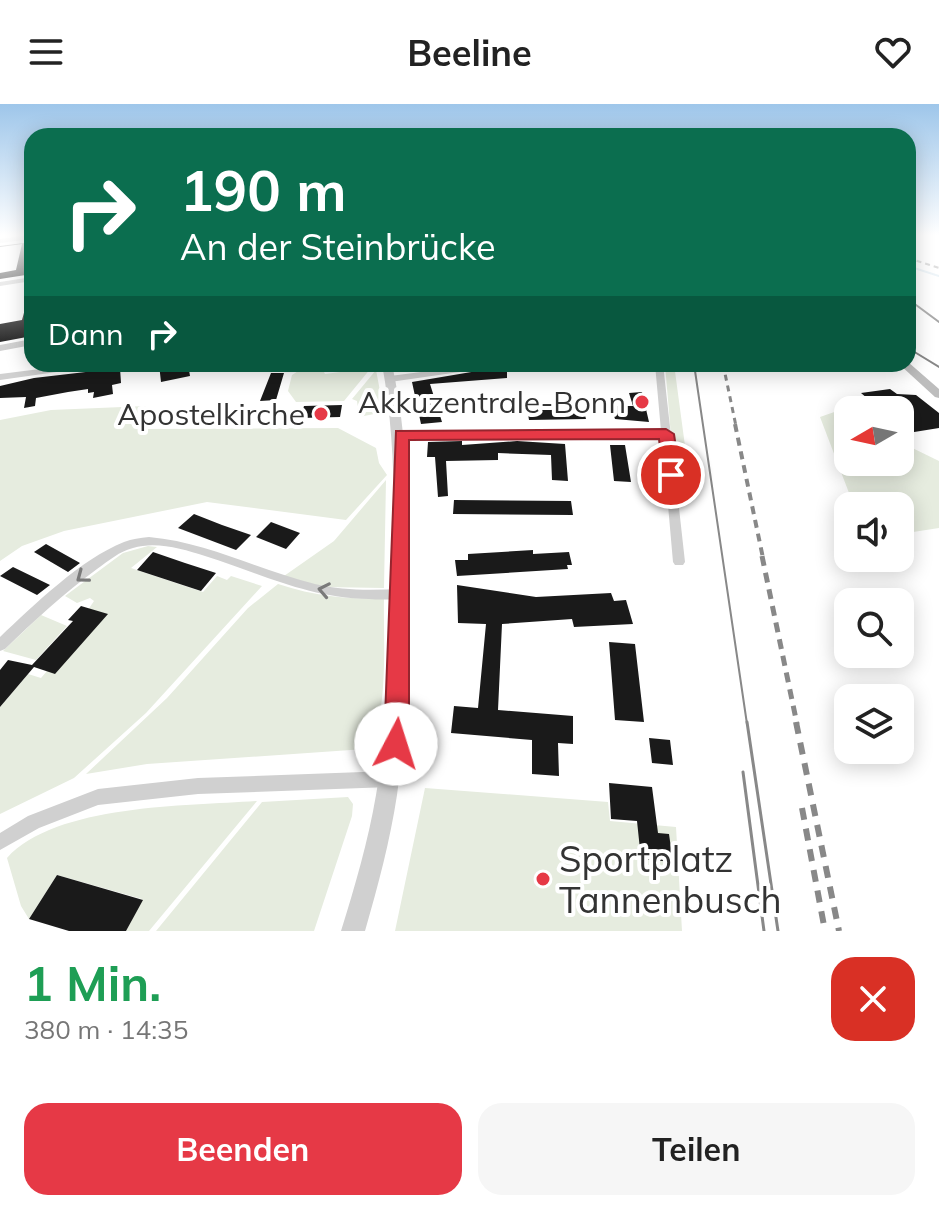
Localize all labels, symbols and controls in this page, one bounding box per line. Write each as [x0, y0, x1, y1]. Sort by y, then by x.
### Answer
icon: menu [24, 30, 68, 74]
text: Beeline [407, 30, 532, 75]
icon: heart [871, 30, 915, 74]
text: 190 m [180, 155, 347, 225]
icon: right [48, 160, 152, 264]
text: An der Steinbrücke [180, 224, 496, 269]
icon: right [140, 312, 184, 356]
text: Dann [48, 315, 124, 353]
place label: Akkuzentrale-Bonn [358, 383, 626, 421]
marker: Akkuzentrale-Bonn [633, 393, 651, 411]
place label: Apostelkirche [117, 395, 305, 433]
north arrow [834, 396, 914, 476]
map controls [834, 396, 914, 764]
marker: Apostelkirche [312, 405, 330, 423]
pin [637, 441, 705, 509]
icon: arrive [649, 453, 693, 497]
button: sound [834, 492, 914, 572]
one-way arrow [76, 567, 91, 581]
one-way arrow [317, 582, 331, 599]
button: search [834, 588, 914, 668]
button: layers [834, 684, 914, 764]
position arrow [354, 702, 438, 786]
place label: Sportplatz Tannenbusch [559, 836, 782, 922]
marker: Sportplatz Tannenbusch [534, 870, 552, 888]
text: 1 Min. [24, 953, 161, 1013]
button: close [831, 957, 915, 1041]
text: 380 m · 14:35 [24, 1013, 188, 1046]
button: Beenden [24, 1103, 462, 1195]
button: Teilen [478, 1103, 915, 1195]

